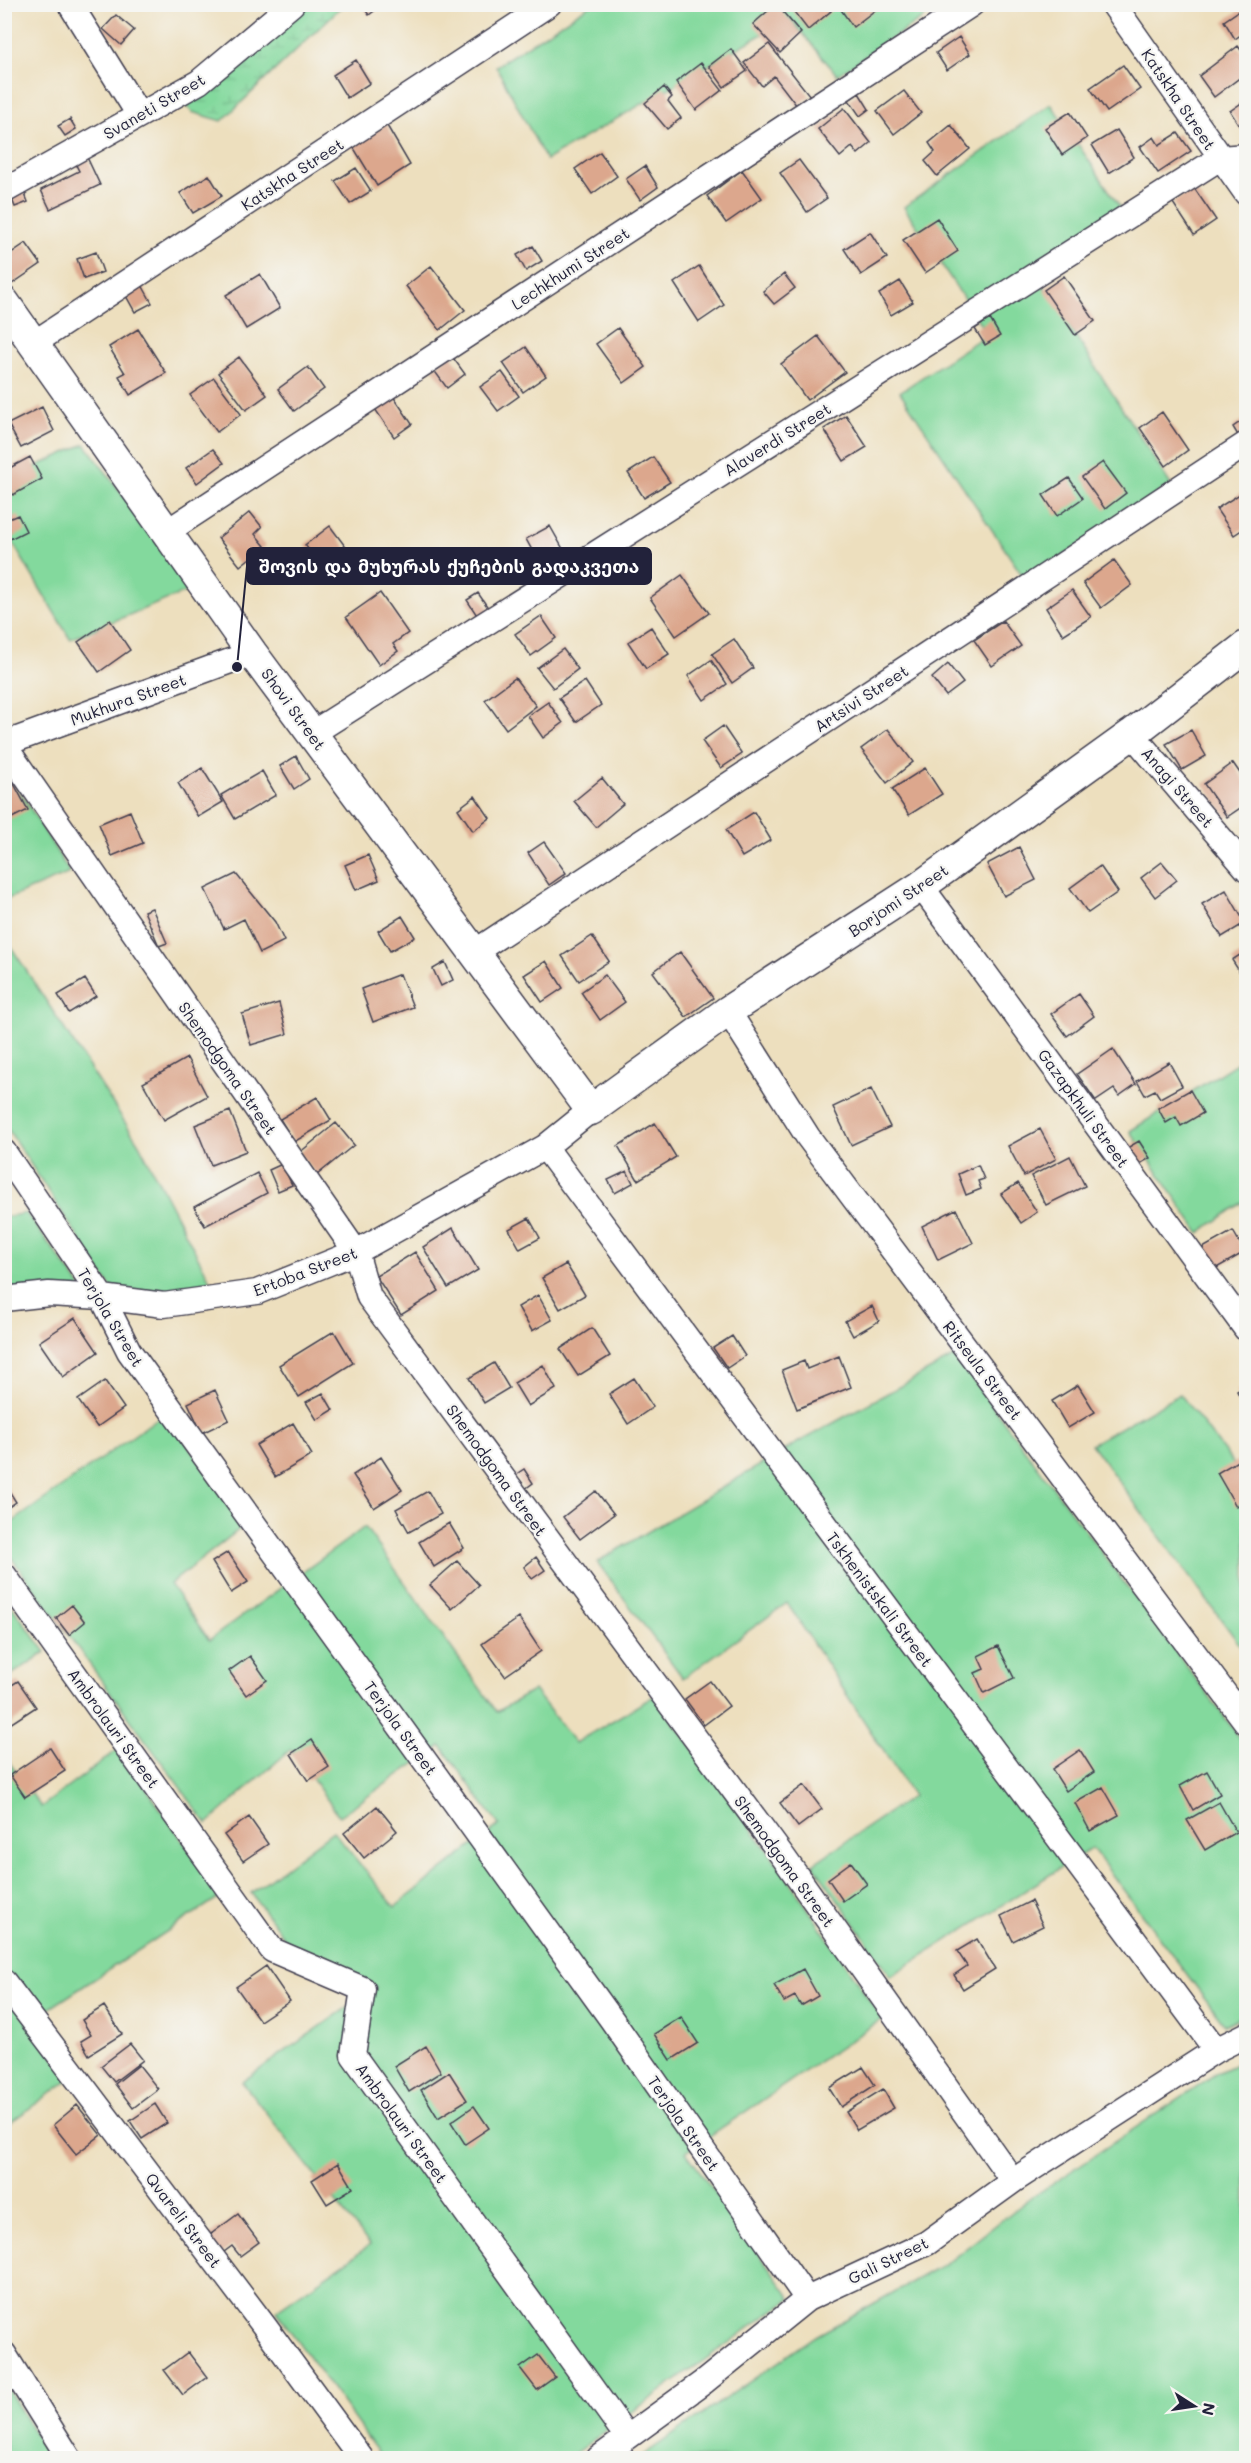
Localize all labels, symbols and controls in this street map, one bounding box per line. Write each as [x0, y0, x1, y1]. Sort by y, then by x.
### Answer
street label: Katskha Street [1137, 44, 1221, 154]
street label: Svaneti Street [99, 68, 209, 144]
street label: Katskha Street [237, 133, 347, 215]
street label: Lechkhumi Street [507, 222, 633, 314]
street label: Alaverdi Street [719, 398, 835, 480]
callout: შოვის და მუხურას ქუჩების გადაკვეთა [247, 548, 651, 584]
text: შოვის და მუხურას ქუჩების გადაკვეთა [259, 554, 639, 578]
street label: Artsivi Street [810, 660, 912, 736]
street label: Shovi Street [257, 664, 331, 754]
street label: Mukhura Street [67, 668, 189, 730]
street label: Anagi Street [1137, 742, 1219, 832]
street label: Borjomi Street [844, 859, 952, 941]
street label: Shemodgoma Street [174, 997, 282, 1139]
street label: Gazapkhuli Street [1034, 1044, 1134, 1172]
street label: Ertoba Street [250, 1241, 360, 1301]
street label: Terjola Street [73, 1264, 149, 1370]
street label: Ritseula Street [939, 1316, 1027, 1424]
street label: Shemodgoma Street [442, 1400, 552, 1540]
street label: Tskhenistskali Street [822, 1527, 938, 1671]
street label: Ambrolauri Street [63, 1664, 165, 1792]
street label: Terjola Street [360, 1677, 442, 1779]
street label: Shemodgoma Street [730, 1791, 840, 1931]
street label: Ambrolauri Street [351, 2059, 453, 2187]
street label: Terjola Street [643, 2071, 725, 2175]
street label: Qvareli Street [141, 2168, 227, 2272]
street label: Gali Street [844, 2232, 932, 2288]
north arrow [1164, 2376, 1224, 2436]
text: N [1198, 2401, 1221, 2417]

